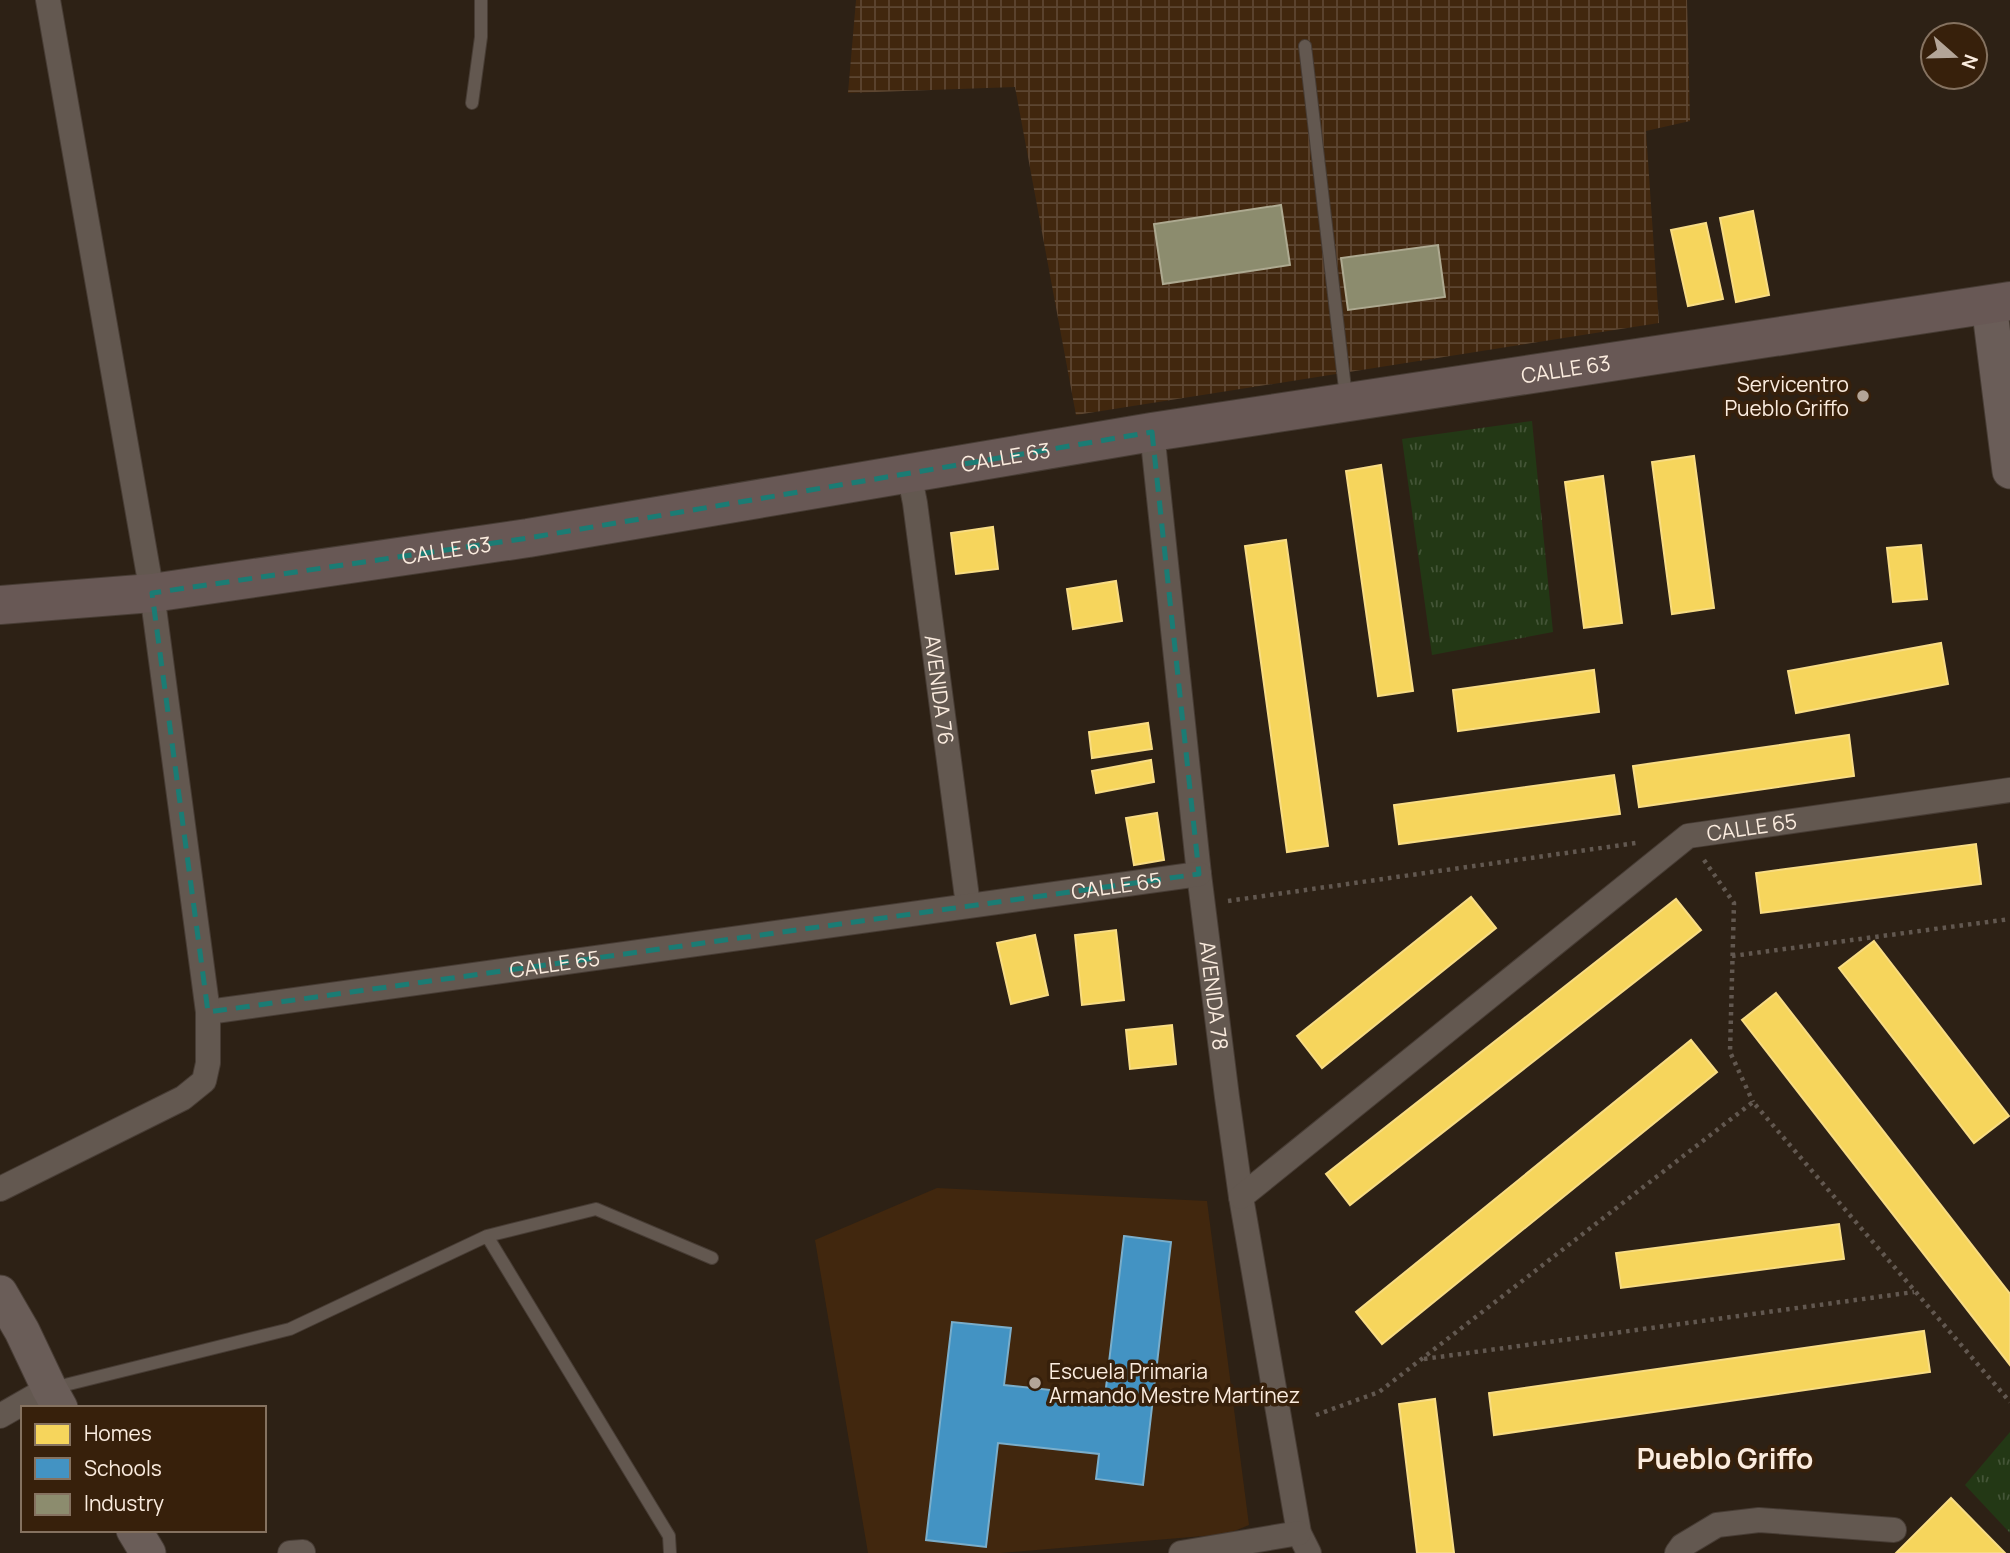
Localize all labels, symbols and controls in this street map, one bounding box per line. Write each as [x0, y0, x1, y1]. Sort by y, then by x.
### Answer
north arrow [1919, 21, 1989, 91]
text: N [1955, 51, 1985, 73]
street label: CALLE 63 [1519, 348, 1613, 389]
place label: Servicentro Pueblo Griffo [1724, 370, 1849, 422]
marker: Servicentro Pueblo Griffo [1855, 388, 1871, 404]
street label: CALLE 63 [959, 435, 1053, 478]
street label: CALLE 63 [400, 530, 493, 570]
street label: AVENIDA 76 [919, 633, 961, 746]
street label: CALLE 65 [1705, 807, 1799, 847]
street label: CALLE 65 [1069, 865, 1163, 906]
street label: AVENIDA 78 [1194, 939, 1235, 1052]
street label: CALLE 65 [508, 944, 602, 984]
place label: Escuela Primaria Armando Mestre Martínez [1049, 1357, 1300, 1409]
marker: Escuela Primaria Armando Mestre Martínez [1027, 1375, 1043, 1391]
legend [21, 1406, 266, 1532]
text: Homes [84, 1419, 152, 1447]
district label: Pueblo Griffo [1637, 1439, 1813, 1477]
text: Schools [84, 1454, 162, 1482]
text: Industry [84, 1489, 164, 1517]

